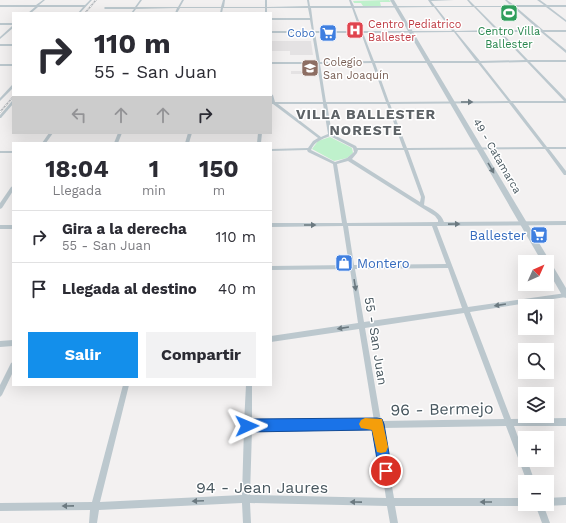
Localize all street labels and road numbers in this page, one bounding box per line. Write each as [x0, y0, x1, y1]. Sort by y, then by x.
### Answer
street label: 49 - Catamarca [470, 116, 524, 196]
street label: 55 - San Juan [362, 296, 390, 386]
street label: 96 - Bermejo [390, 399, 494, 419]
street label: 94 - Jean Jaures [196, 478, 328, 497]

